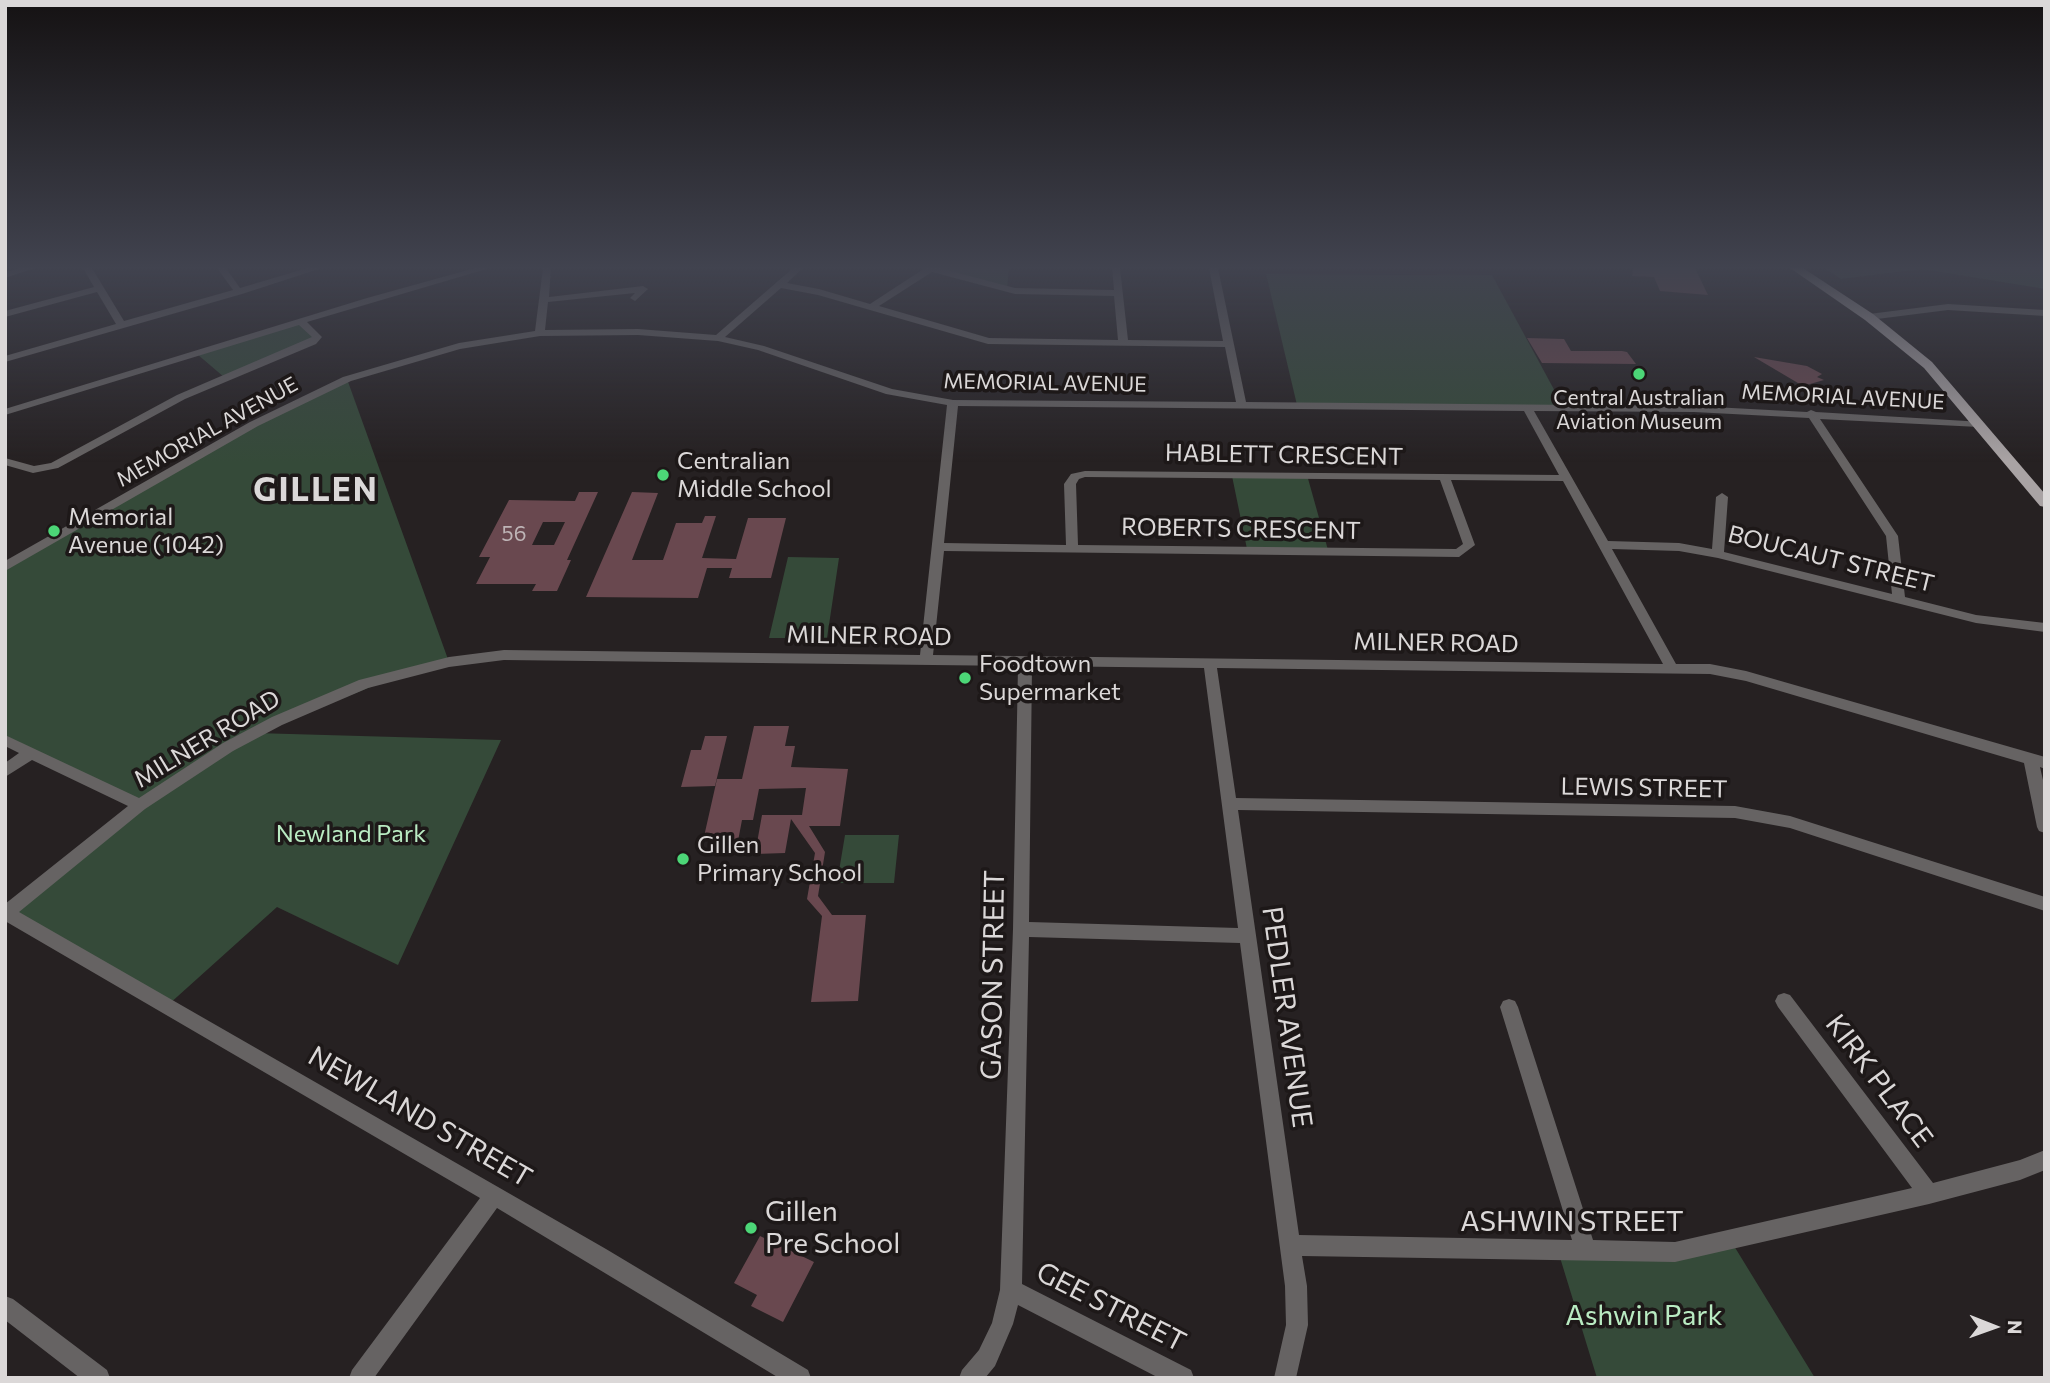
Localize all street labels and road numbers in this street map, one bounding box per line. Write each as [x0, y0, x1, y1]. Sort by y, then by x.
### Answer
street label: MEMORIAL AVENUE [943, 369, 1147, 397]
street label: MEMORIAL AVENUE [112, 372, 302, 492]
street label: MEMORIAL AVENUE [1741, 379, 1945, 415]
street label: HABLETT CRESCENT [1165, 439, 1403, 471]
street label: ROBERTS CRESCENT [1121, 513, 1361, 545]
street label: BOUCAUT STREET [1725, 519, 1937, 599]
street label: MILNER ROAD [786, 620, 952, 652]
street label: MILNER ROAD [1353, 627, 1519, 659]
street label: MILNER ROAD [129, 684, 285, 794]
street label: LEWIS STREET [1560, 772, 1728, 804]
street label: GASON STREET [974, 870, 1012, 1080]
street label: PEDLER AVENUE [1255, 904, 1319, 1130]
street label: KIRK PLACE [1818, 1008, 1940, 1154]
street label: NEWLAND STREET [302, 1039, 538, 1195]
street label: ASHWIN STREET [1460, 1205, 1684, 1239]
street label: GEE STREET [1031, 1255, 1191, 1359]

